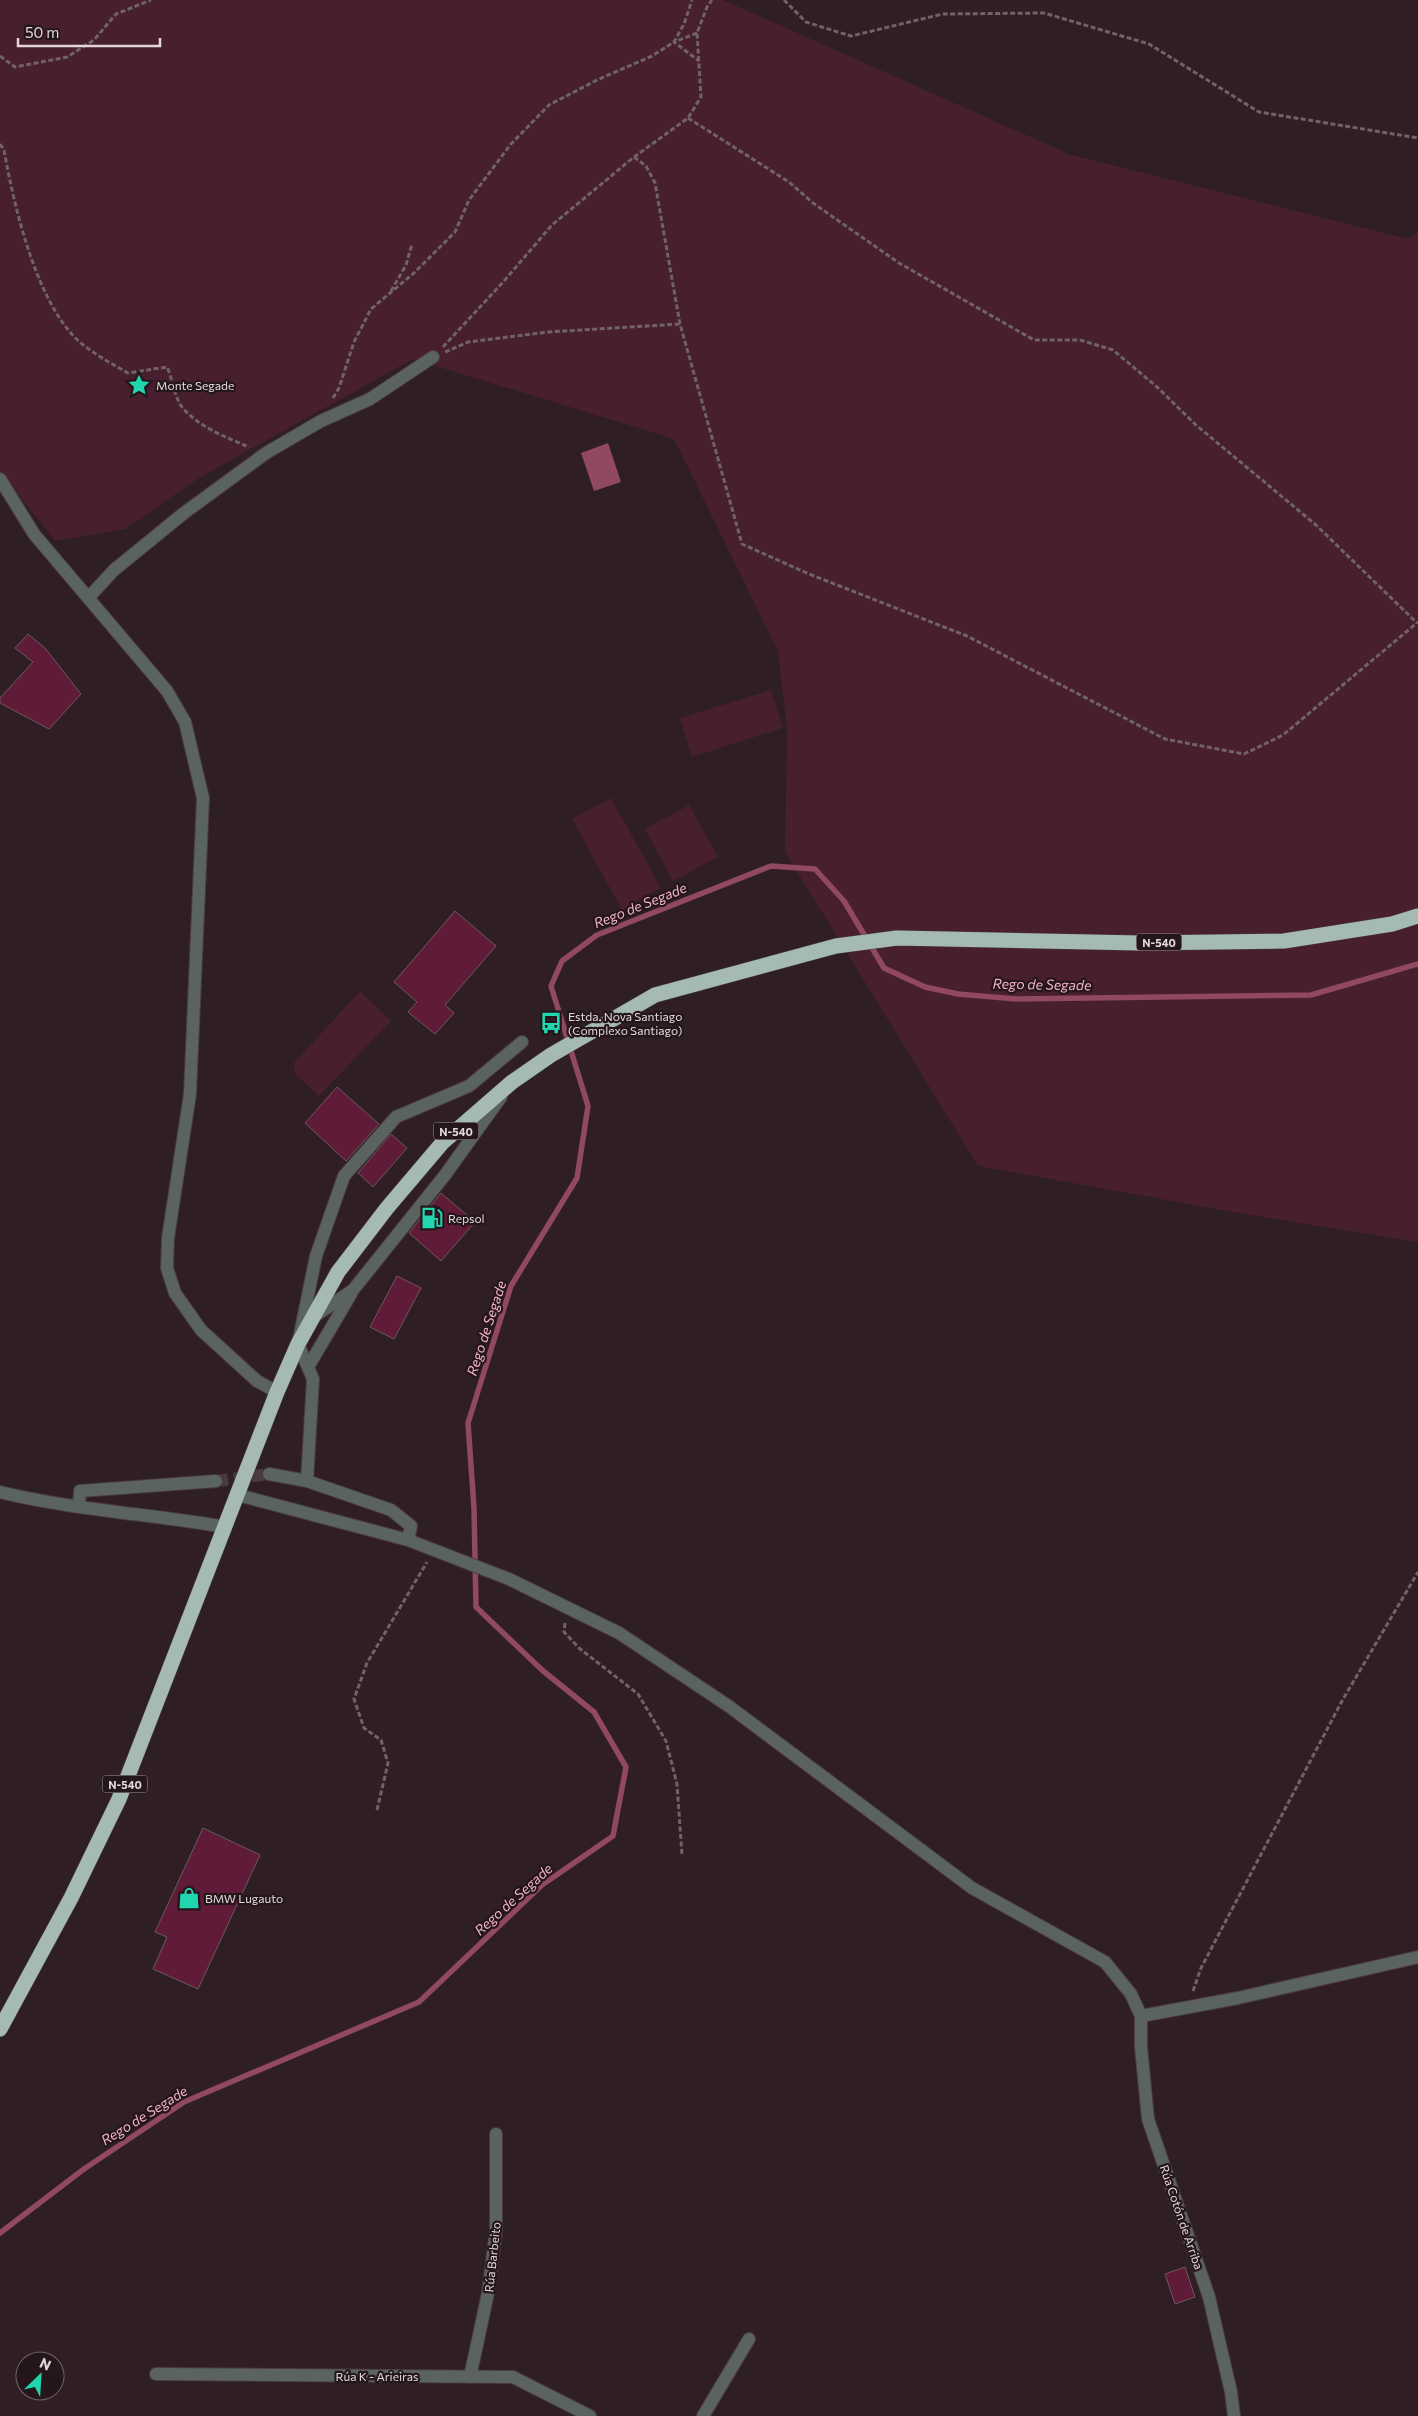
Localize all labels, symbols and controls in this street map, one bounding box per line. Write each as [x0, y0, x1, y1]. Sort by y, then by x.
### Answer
scale bar [18, 15, 160, 47]
text: 50 m [25, 23, 59, 41]
place icon: Monte Segade [126, 372, 152, 398]
place label: Monte Segade [156, 378, 234, 392]
water label: Rego de Segade [591, 878, 690, 931]
road number: N-540 [1136, 934, 1182, 950]
water label: Rego de Segade [992, 975, 1092, 993]
place label: Estda. Nova Santiago (Complexo Santiago) [568, 1009, 682, 1037]
bus stop icon: Estda. Nova Santiago (Complexo Santiago) [538, 1010, 564, 1036]
road number: N-540 [434, 1122, 478, 1140]
fuel station icon: Repsol [419, 1205, 445, 1231]
place label: Repsol [448, 1211, 485, 1225]
water label: Rego de Segade [463, 1278, 510, 1378]
road number: N-540 [102, 1776, 148, 1792]
water label: Rego de Segade [471, 1859, 556, 1938]
shop icon: BMW Lugauto [176, 1885, 202, 1911]
place label: BMW Lugauto [205, 1891, 283, 1905]
water label: Rego de Segade [98, 2081, 191, 2148]
street label: Rúa Cotón de Arriba [1158, 2163, 1206, 2271]
street label: Rúa Barbeito [481, 2221, 503, 2293]
north arrow [15, 2351, 65, 2401]
text: N [37, 2354, 54, 2374]
street label: Rúa K - Arieiras [336, 2369, 418, 2383]

